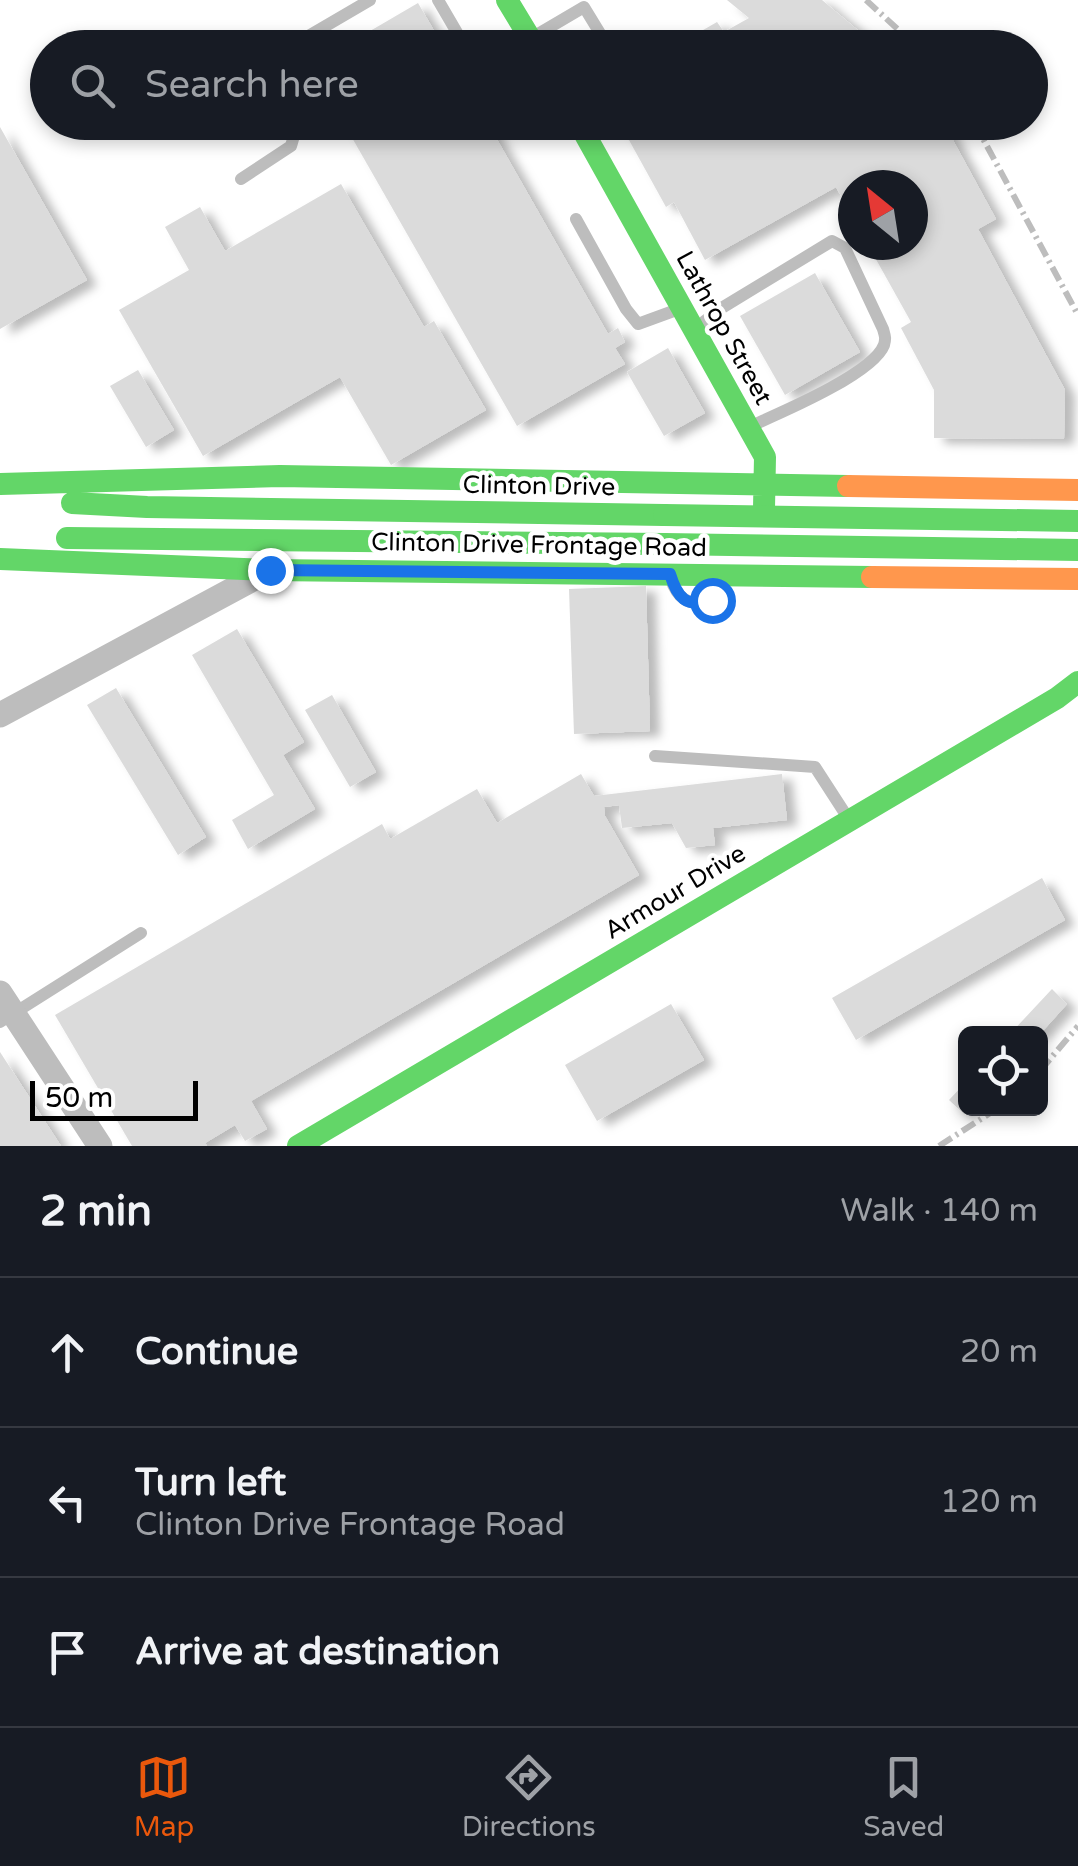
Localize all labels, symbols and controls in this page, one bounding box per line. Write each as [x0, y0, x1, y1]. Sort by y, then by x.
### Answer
search box [30, 30, 1048, 140]
icon: search [65, 58, 120, 113]
text: Search here [145, 62, 359, 108]
north arrow [838, 170, 928, 260]
street label: Lathrop Street [669, 246, 779, 410]
street label: Clinton Drive [462, 470, 616, 502]
street label: Clinton Drive Frontage Road [371, 527, 707, 563]
route end [248, 548, 294, 594]
route start [690, 578, 736, 624]
street label: Armour Drive [599, 838, 751, 946]
map controls [958, 1026, 1048, 1116]
button: locate [958, 1026, 1048, 1116]
scale bar [30, 1076, 198, 1120]
text: 50 m [45, 1081, 113, 1115]
text: 2 min [40, 1186, 152, 1237]
text: Walk · 140 m [841, 1192, 1038, 1230]
icon: ahead [40, 1325, 95, 1380]
text: Continue [135, 1329, 298, 1375]
text: 20 m [960, 1333, 1038, 1371]
text: Turn left [135, 1460, 286, 1506]
icon: left [40, 1475, 95, 1530]
text: 120 m [940, 1483, 1038, 1521]
text: Clinton Drive Frontage Road [135, 1506, 565, 1544]
icon: arrive [40, 1625, 95, 1680]
text: Arrive at destination [135, 1629, 500, 1675]
tab: Map [134, 1750, 194, 1844]
tab: Directions [462, 1750, 596, 1844]
tab: Saved [863, 1750, 944, 1844]

